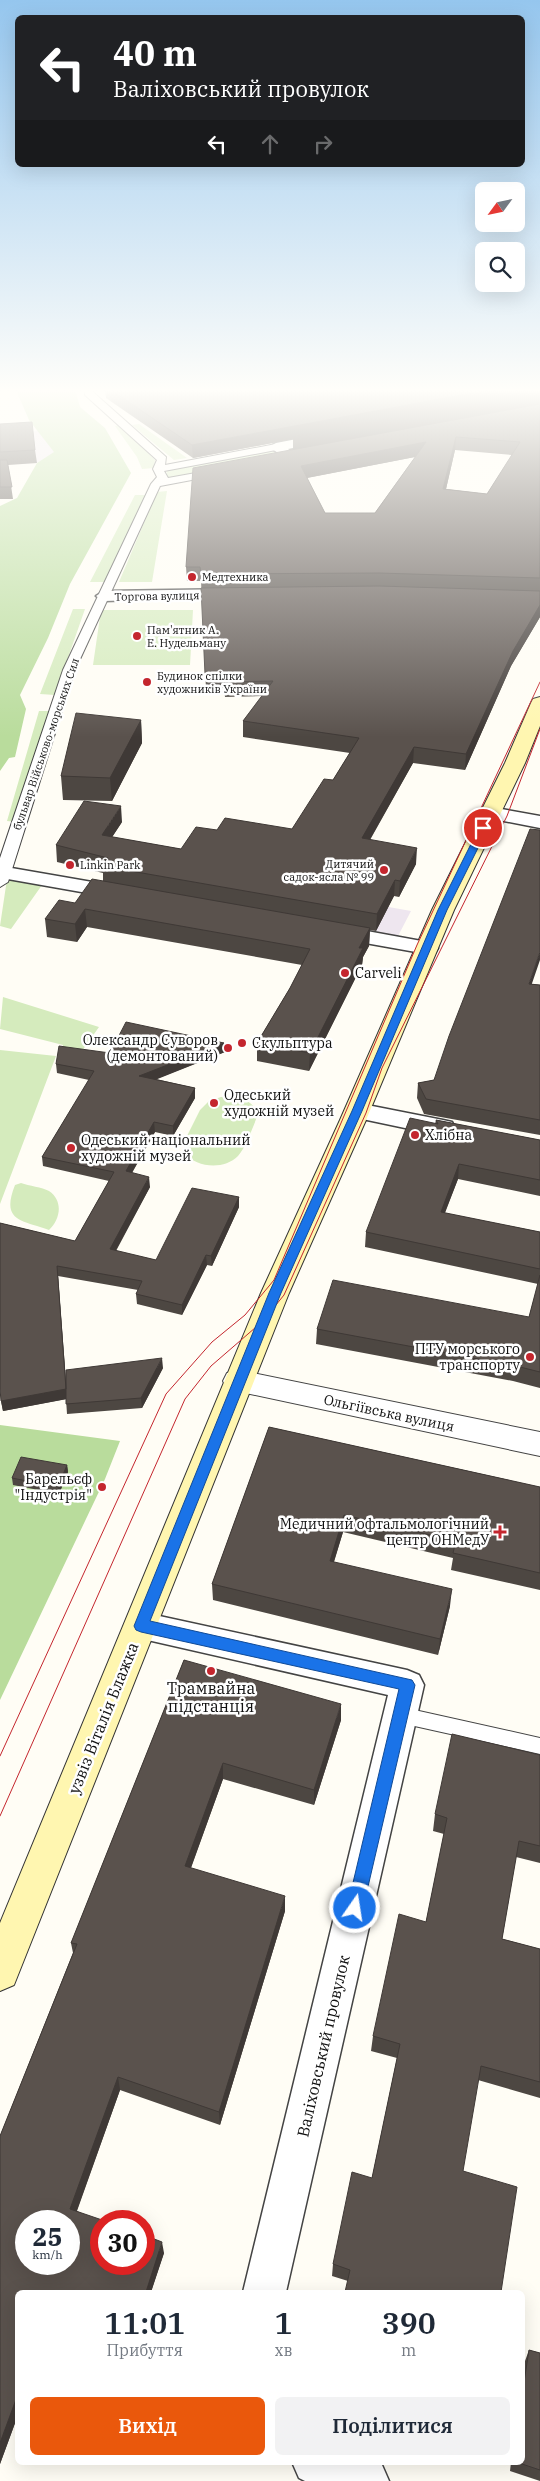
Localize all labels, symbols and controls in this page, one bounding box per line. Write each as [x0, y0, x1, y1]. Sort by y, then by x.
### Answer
text: 40 m [113, 30, 197, 76]
icon: left [30, 35, 95, 100]
text: Валіховський провулок [113, 74, 369, 103]
icon: left [203, 130, 231, 158]
icon: ahead [256, 130, 284, 158]
icon: right [309, 130, 337, 158]
north arrow [475, 182, 525, 232]
map controls [475, 182, 525, 292]
button: search [475, 242, 525, 292]
place label: Медтехника [202, 570, 269, 584]
marker: Медтехника [186, 571, 198, 583]
street label: Торгова вулиця [114, 588, 200, 604]
place label: Пам'ятник А. Е. Нудельману [147, 623, 226, 650]
marker: Пам'ятник А. Е. Нудельману [131, 630, 143, 642]
street label: бульвар Військово-морських Сил [10, 656, 82, 832]
place label: Будинок спілки художників України [157, 669, 267, 696]
marker: Будинок спілки художників України [141, 676, 153, 688]
pin [462, 807, 504, 849]
icon: arrive [469, 814, 497, 842]
place label: Дитячий садок-ясла № 99 [284, 857, 374, 884]
place label: Linkin Park [80, 858, 141, 872]
marker: Linkin Park [64, 859, 76, 871]
marker: Дитячий садок-ясла № 99 [378, 864, 390, 876]
place label: Carveli [355, 964, 402, 982]
marker: Carveli [339, 967, 351, 979]
place label: Олександр Суворов (демонтований) [83, 1031, 218, 1065]
place label: Скульптура [252, 1034, 333, 1052]
marker: Скульптура [236, 1037, 248, 1049]
marker: Олександр Суворов (демонтований) [222, 1042, 234, 1054]
place label: Одеський художній музей [224, 1086, 334, 1120]
marker: Одеський художній музей [208, 1097, 220, 1109]
place label: Хлібна [425, 1126, 472, 1144]
marker: Хлібна [409, 1129, 421, 1141]
place label: Одеський національний художній музей [81, 1131, 250, 1165]
marker: Одеський національний художній музей [65, 1142, 77, 1154]
place label: ПТУ морського транспорту [415, 1340, 521, 1374]
marker: ПТУ морського транспорту [524, 1351, 536, 1363]
street label: Ольгіївська вулиця [322, 1390, 456, 1436]
place label: Барельєф "Індустрія" [15, 1470, 92, 1504]
marker: Барельєф "Індустрія" [96, 1481, 108, 1493]
place label: Медичний офтальмологічний центр ОНМедУ [280, 1515, 490, 1549]
marker: Медичний офтальмологічний центр ОНМедУ [493, 1525, 507, 1539]
street label: узвіз Віталія Блажка [63, 1639, 143, 1797]
marker: Трамвайна підстанція [205, 1665, 217, 1677]
place label: Трамвайна підстанція [167, 1678, 255, 1716]
position arrow [328, 1881, 380, 1933]
street label: Валіховський провулок [292, 1952, 354, 2139]
speed limit sign: 30 [90, 2210, 155, 2275]
text: 25 [32, 2220, 63, 2253]
text: km/h [32, 2247, 63, 2262]
text: 11:01 [104, 2303, 185, 2342]
text: 1 [274, 2303, 292, 2342]
text: 390 [382, 2303, 436, 2342]
text: Прибуття [106, 2340, 183, 2360]
text: хв [274, 2340, 292, 2360]
text: m [401, 2340, 416, 2360]
button: Вихід [30, 2397, 265, 2455]
button: Поділитися [275, 2397, 510, 2455]

